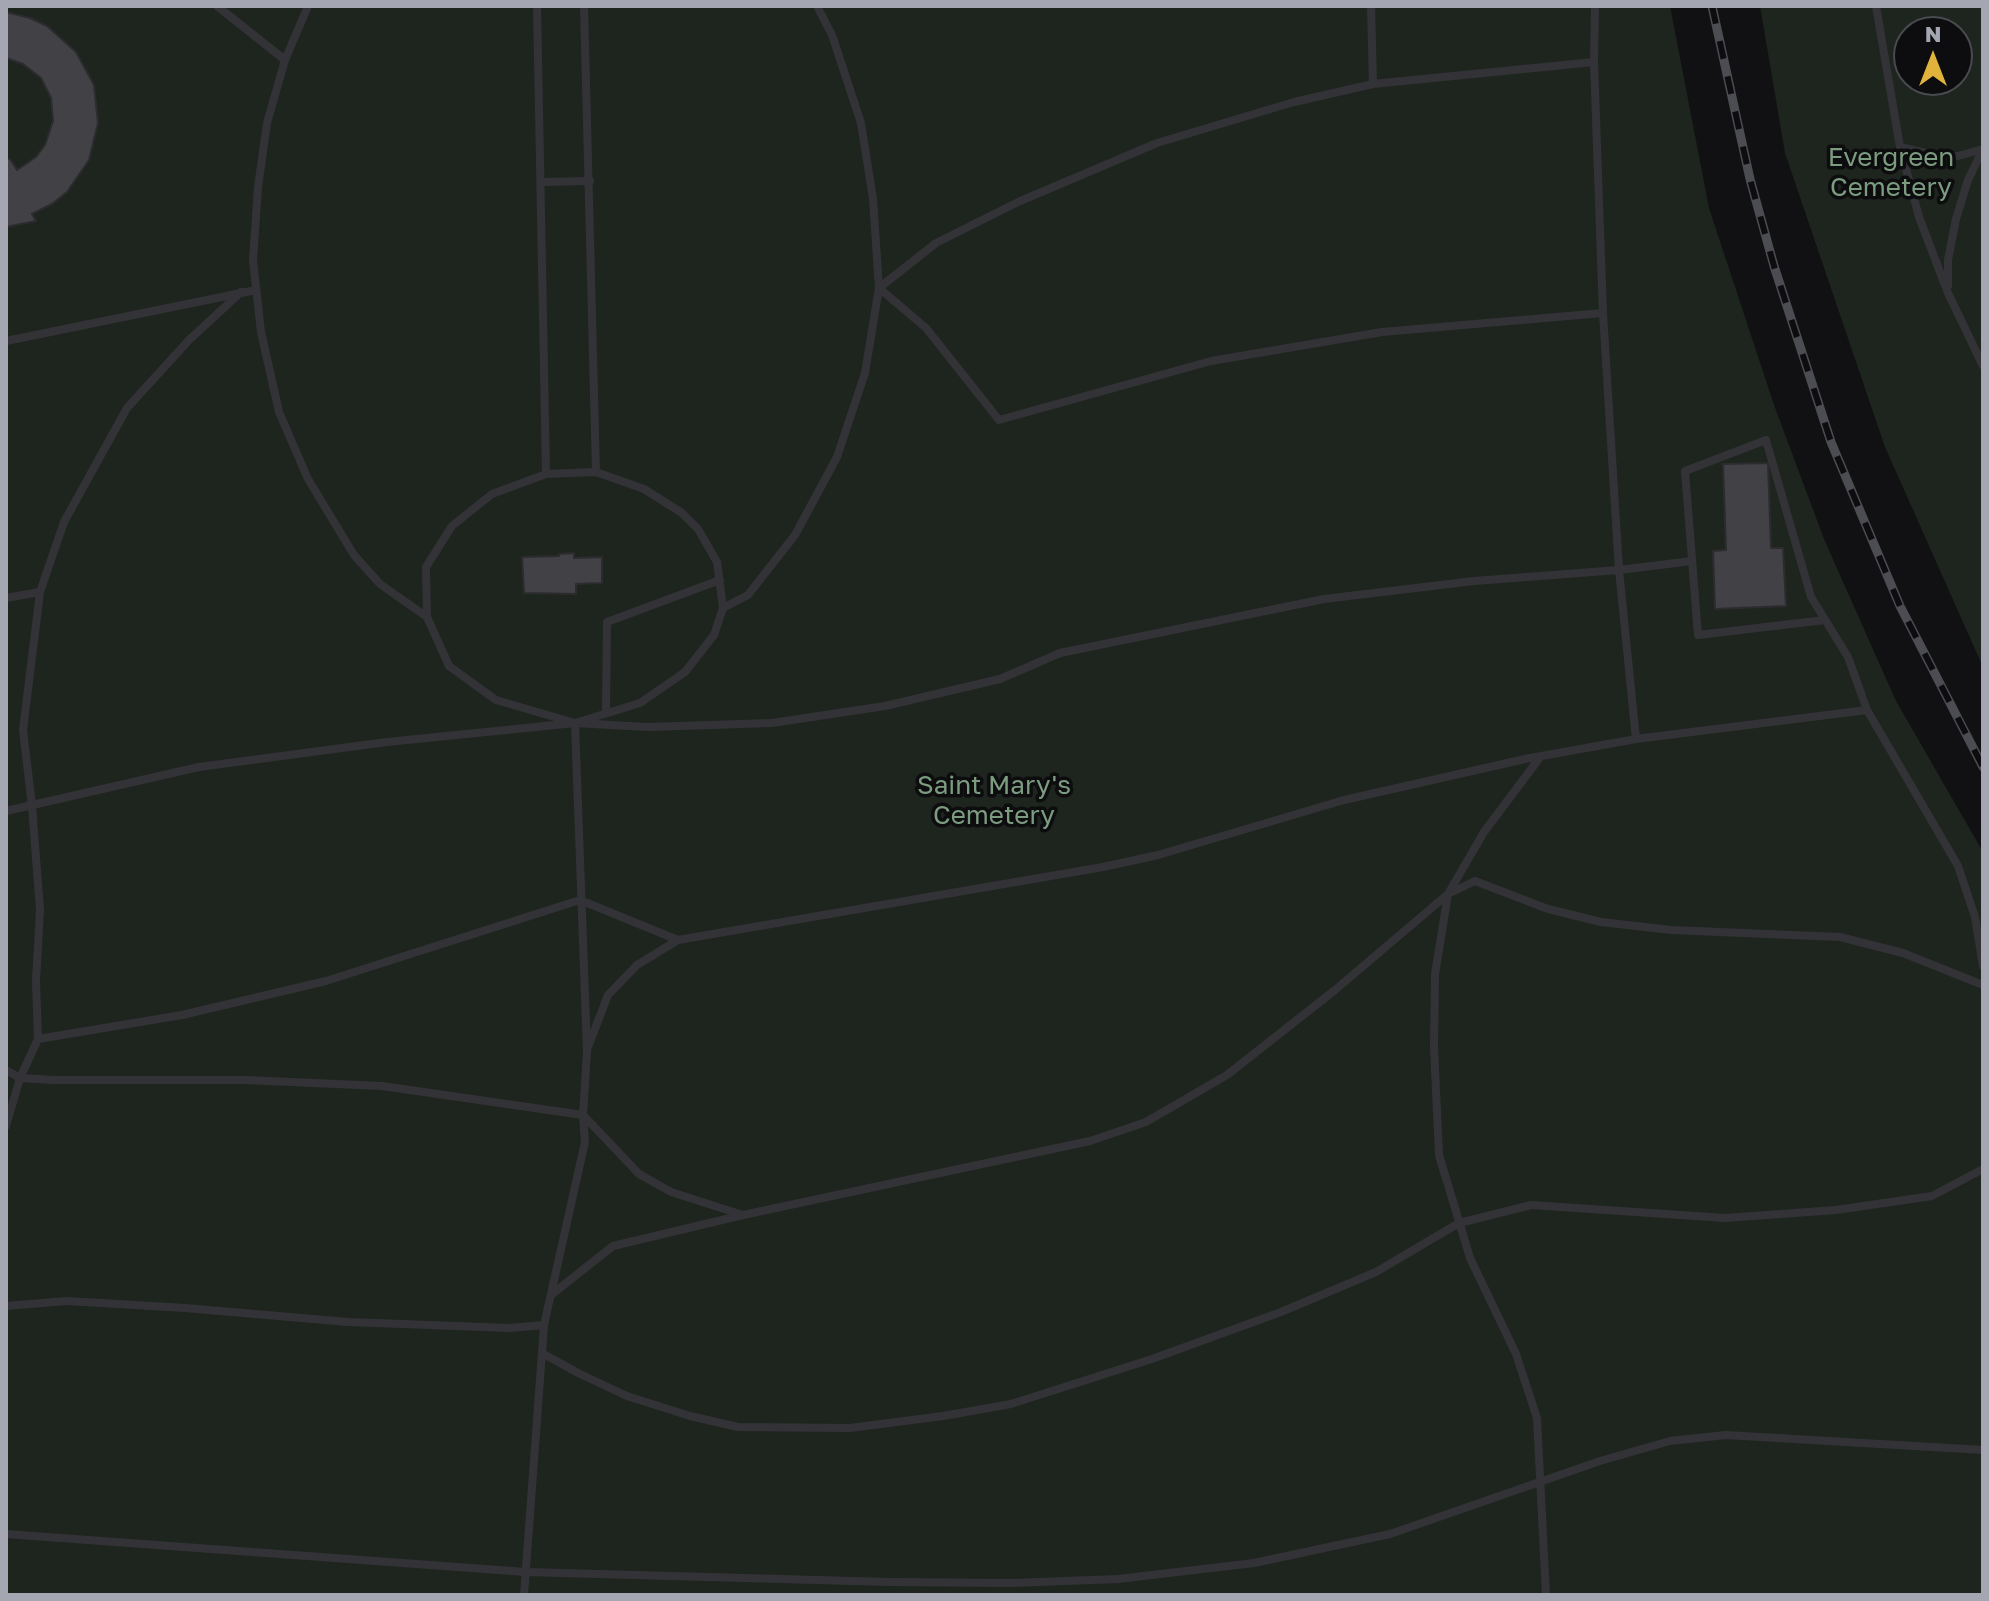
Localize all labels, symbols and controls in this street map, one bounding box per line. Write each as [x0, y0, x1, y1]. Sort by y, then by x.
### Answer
north arrow [1893, 16, 1973, 96]
text: N [1925, 20, 1941, 47]
park label: Evergreen Cemetery [1828, 142, 1954, 204]
park label: Saint Mary's Cemetery [917, 770, 1071, 832]

